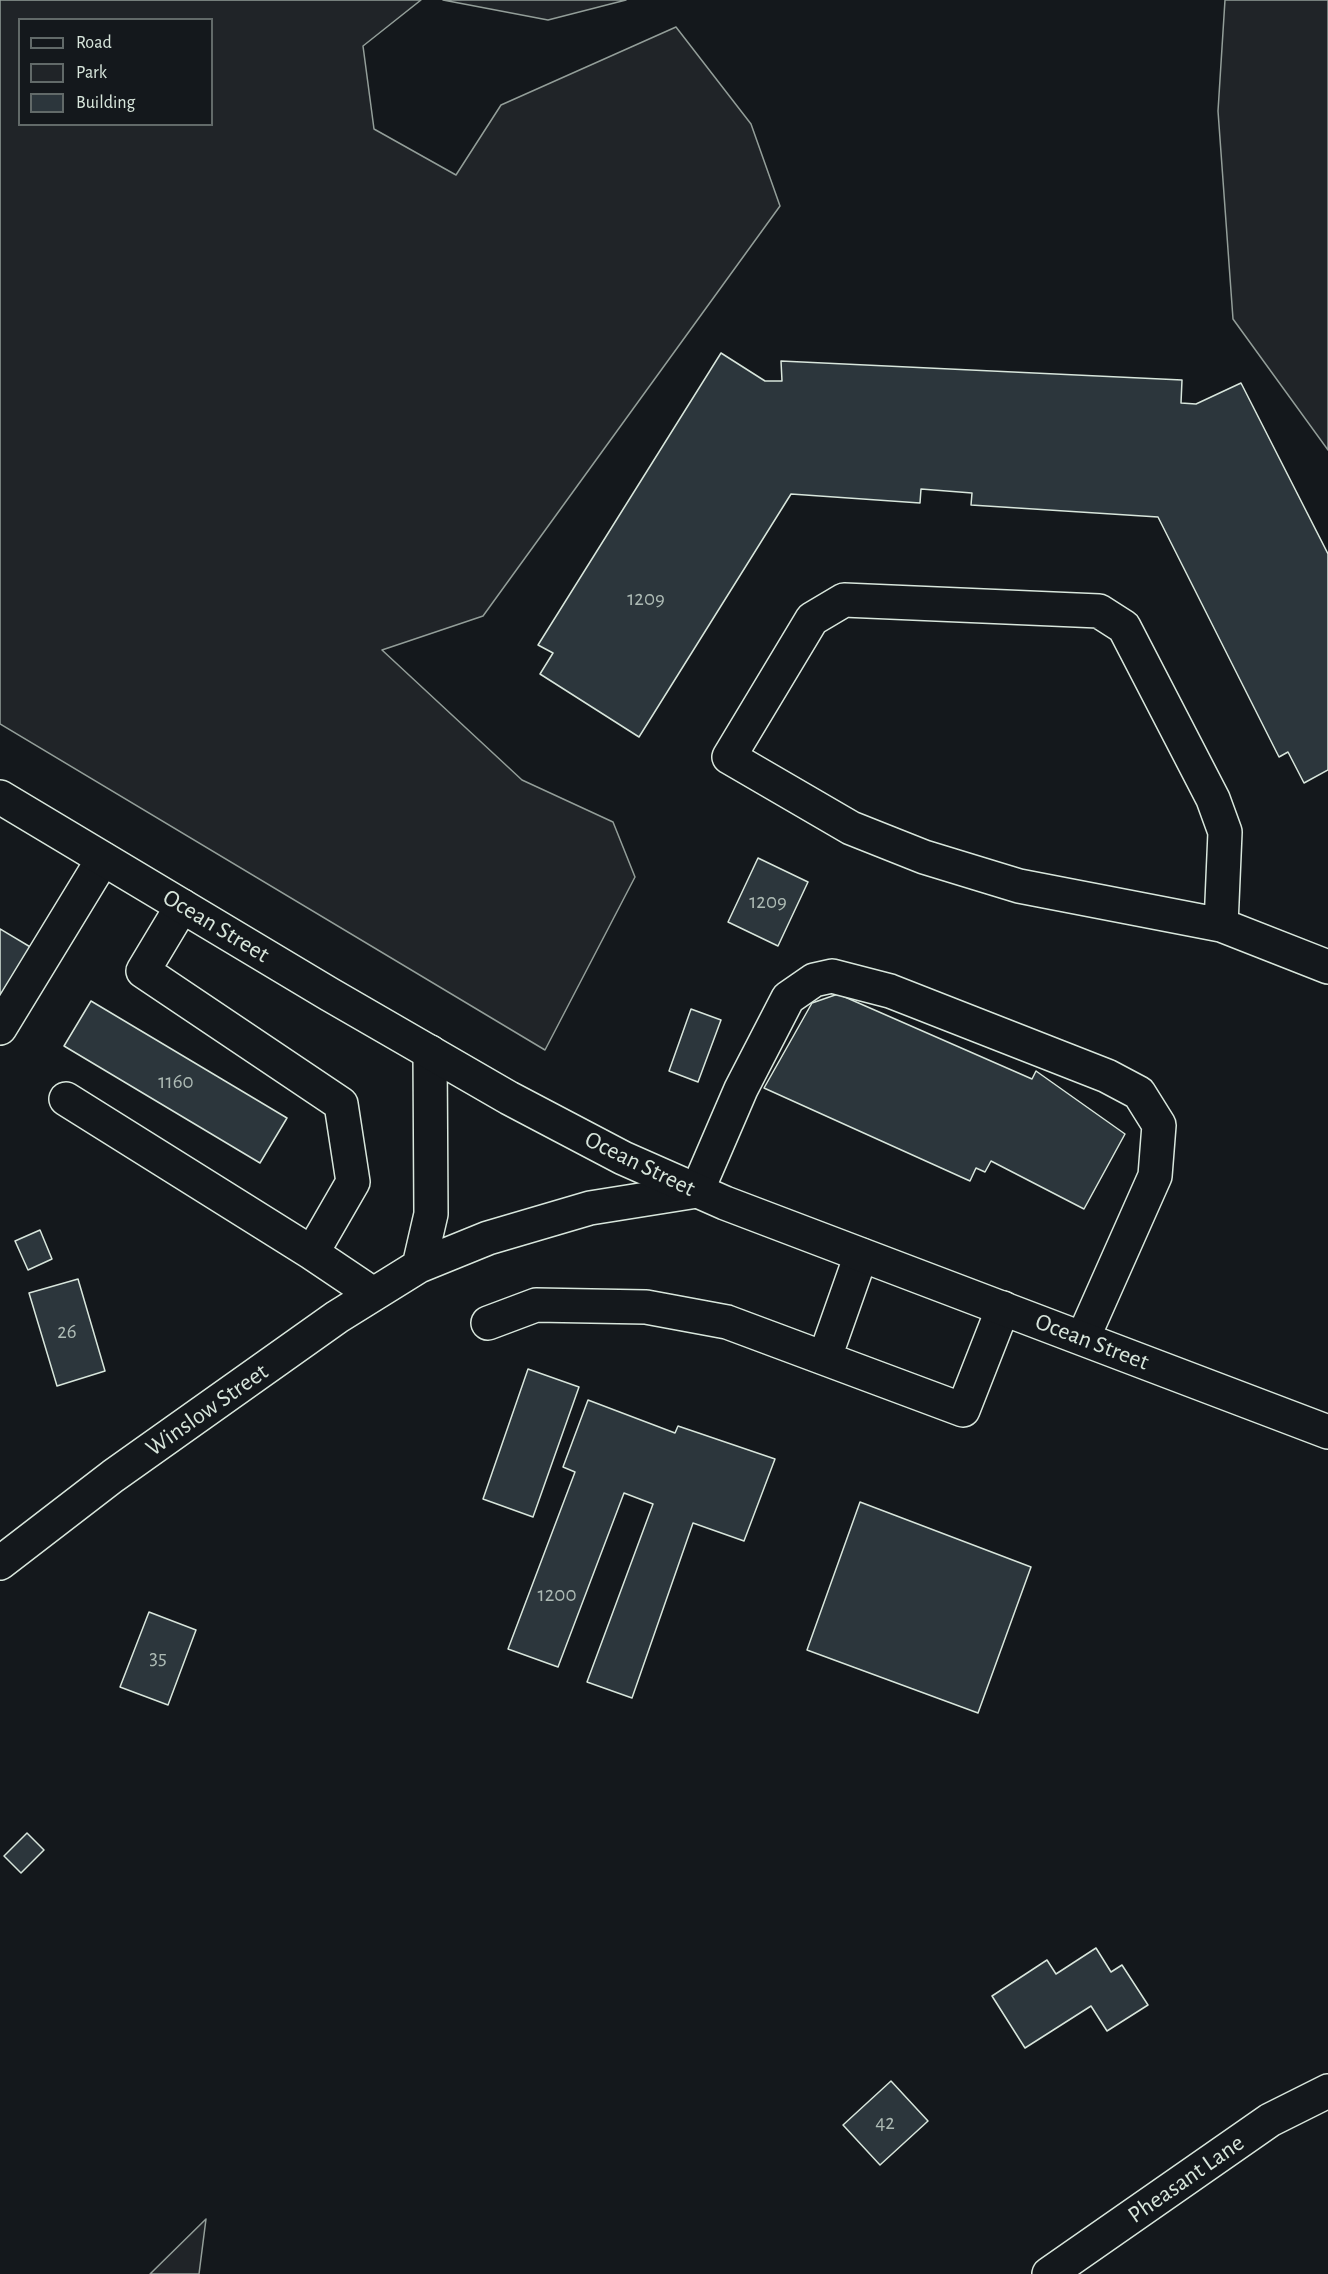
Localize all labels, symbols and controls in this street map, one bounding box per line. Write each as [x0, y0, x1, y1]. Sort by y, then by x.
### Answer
legend [18, 18, 213, 126]
text: Road [76, 34, 112, 52]
text: Park [76, 64, 107, 82]
text: Building [76, 94, 135, 112]
house number: 1209 [627, 586, 665, 612]
street label: Ocean Street [157, 883, 275, 969]
house number: 1209 [749, 889, 787, 915]
house number: 1160 [158, 1069, 194, 1095]
street label: Ocean Street [580, 1125, 700, 1203]
street label: Ocean Street [1031, 1307, 1153, 1377]
house number: 26 [57, 1319, 77, 1345]
street label: Winslow Street [140, 1357, 274, 1463]
house number: 1200 [538, 1582, 576, 1608]
house number: 35 [149, 1645, 167, 1671]
house number: 42 [875, 2110, 895, 2136]
street label: Pheasant Lane [1122, 2128, 1250, 2230]

